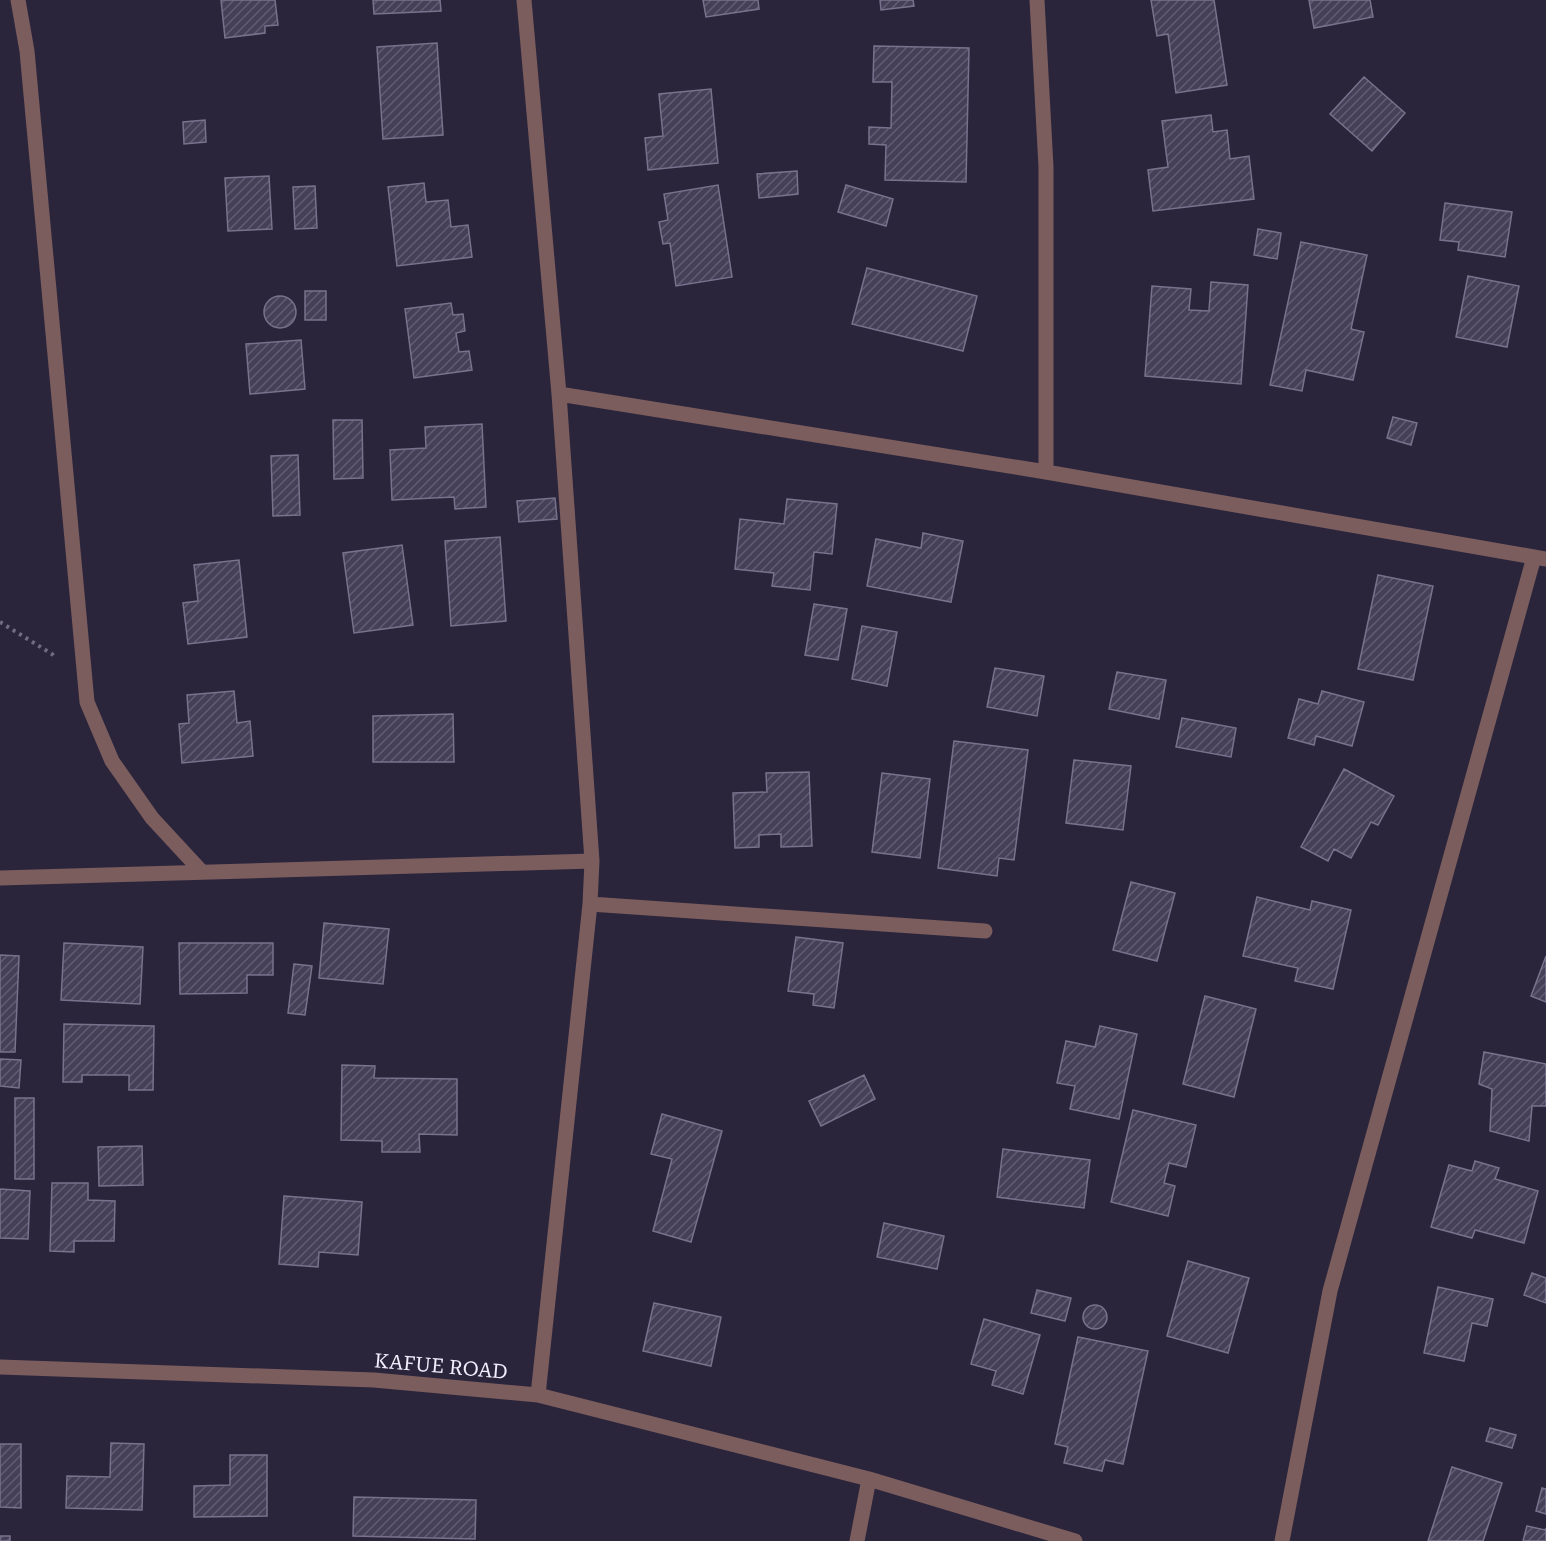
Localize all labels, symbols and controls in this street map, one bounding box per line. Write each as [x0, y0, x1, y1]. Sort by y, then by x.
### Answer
street label: KAFUE ROAD [373, 1348, 509, 1384]

